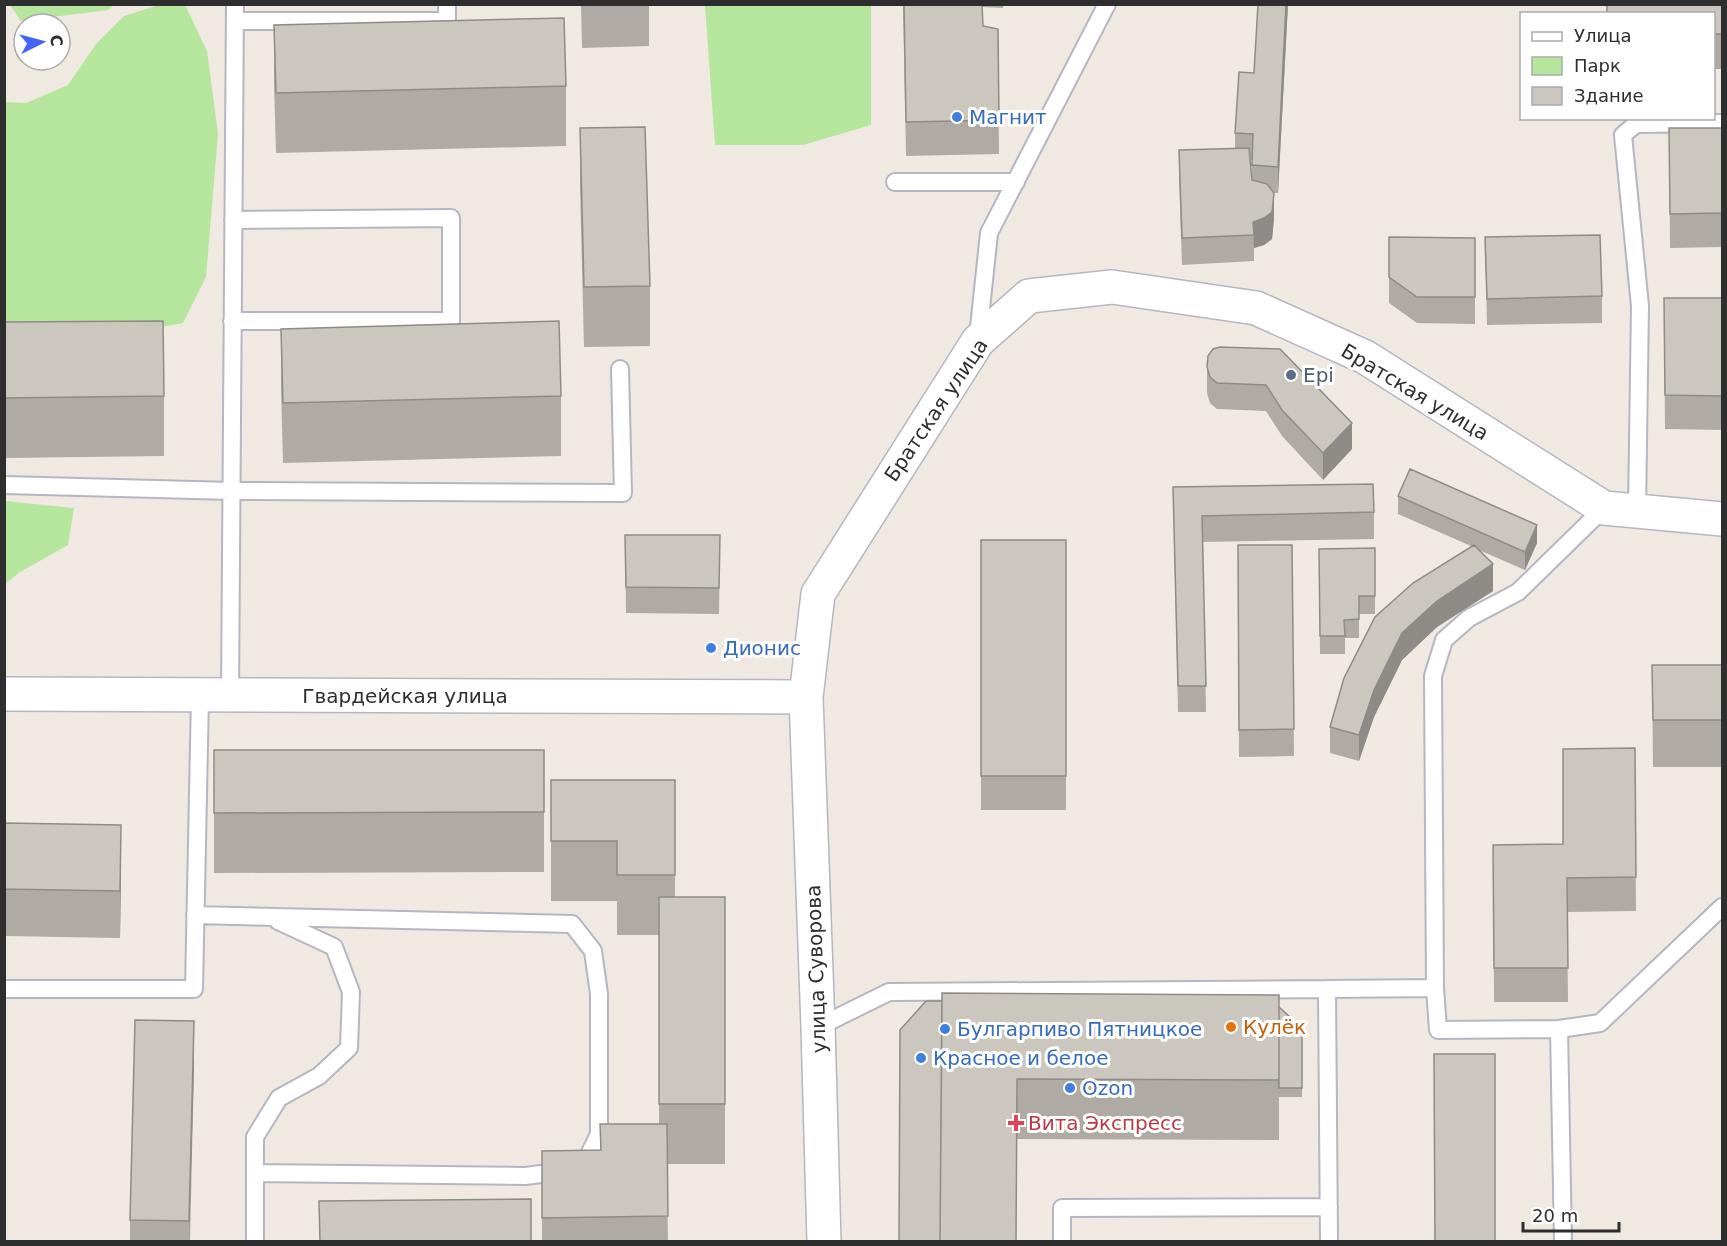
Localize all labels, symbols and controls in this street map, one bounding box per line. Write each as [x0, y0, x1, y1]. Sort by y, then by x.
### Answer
north arrow [12, 12, 72, 72]
legend [1520, 12, 1715, 120]
text: Улица [1574, 25, 1631, 46]
text: С [46, 34, 66, 47]
text: Парк [1574, 55, 1621, 76]
text: Здание [1574, 85, 1644, 106]
place label: Магнит [969, 105, 1047, 129]
marker: Магнит [950, 110, 964, 124]
street label: Братская улица [879, 334, 993, 486]
street label: Братская улица [1337, 339, 1493, 445]
place label: Epi [1303, 363, 1334, 387]
marker: Epi [1284, 368, 1298, 382]
place label: Дионис [723, 636, 801, 660]
marker: Дионис [704, 641, 718, 655]
street label: Гвардейская улица [302, 684, 508, 708]
street label: улица Суворова [801, 884, 831, 1054]
place label: Кулёк [1243, 1015, 1306, 1039]
place label: Булгарпиво Пятницкое [957, 1017, 1202, 1041]
marker: Кулёк [1224, 1020, 1238, 1034]
marker: Булгарпиво Пятницкое [938, 1022, 952, 1036]
place label: Красное и белое [933, 1046, 1108, 1070]
marker: Красное и белое [914, 1051, 928, 1065]
place label: Ozon [1082, 1076, 1133, 1100]
marker: Ozon [1063, 1081, 1077, 1095]
place label: Вита Экспресс [1028, 1111, 1182, 1135]
marker: Вита Экспресс [1009, 1116, 1023, 1130]
scale bar [1523, 1195, 1619, 1233]
text: 20 m [1532, 1205, 1578, 1226]

